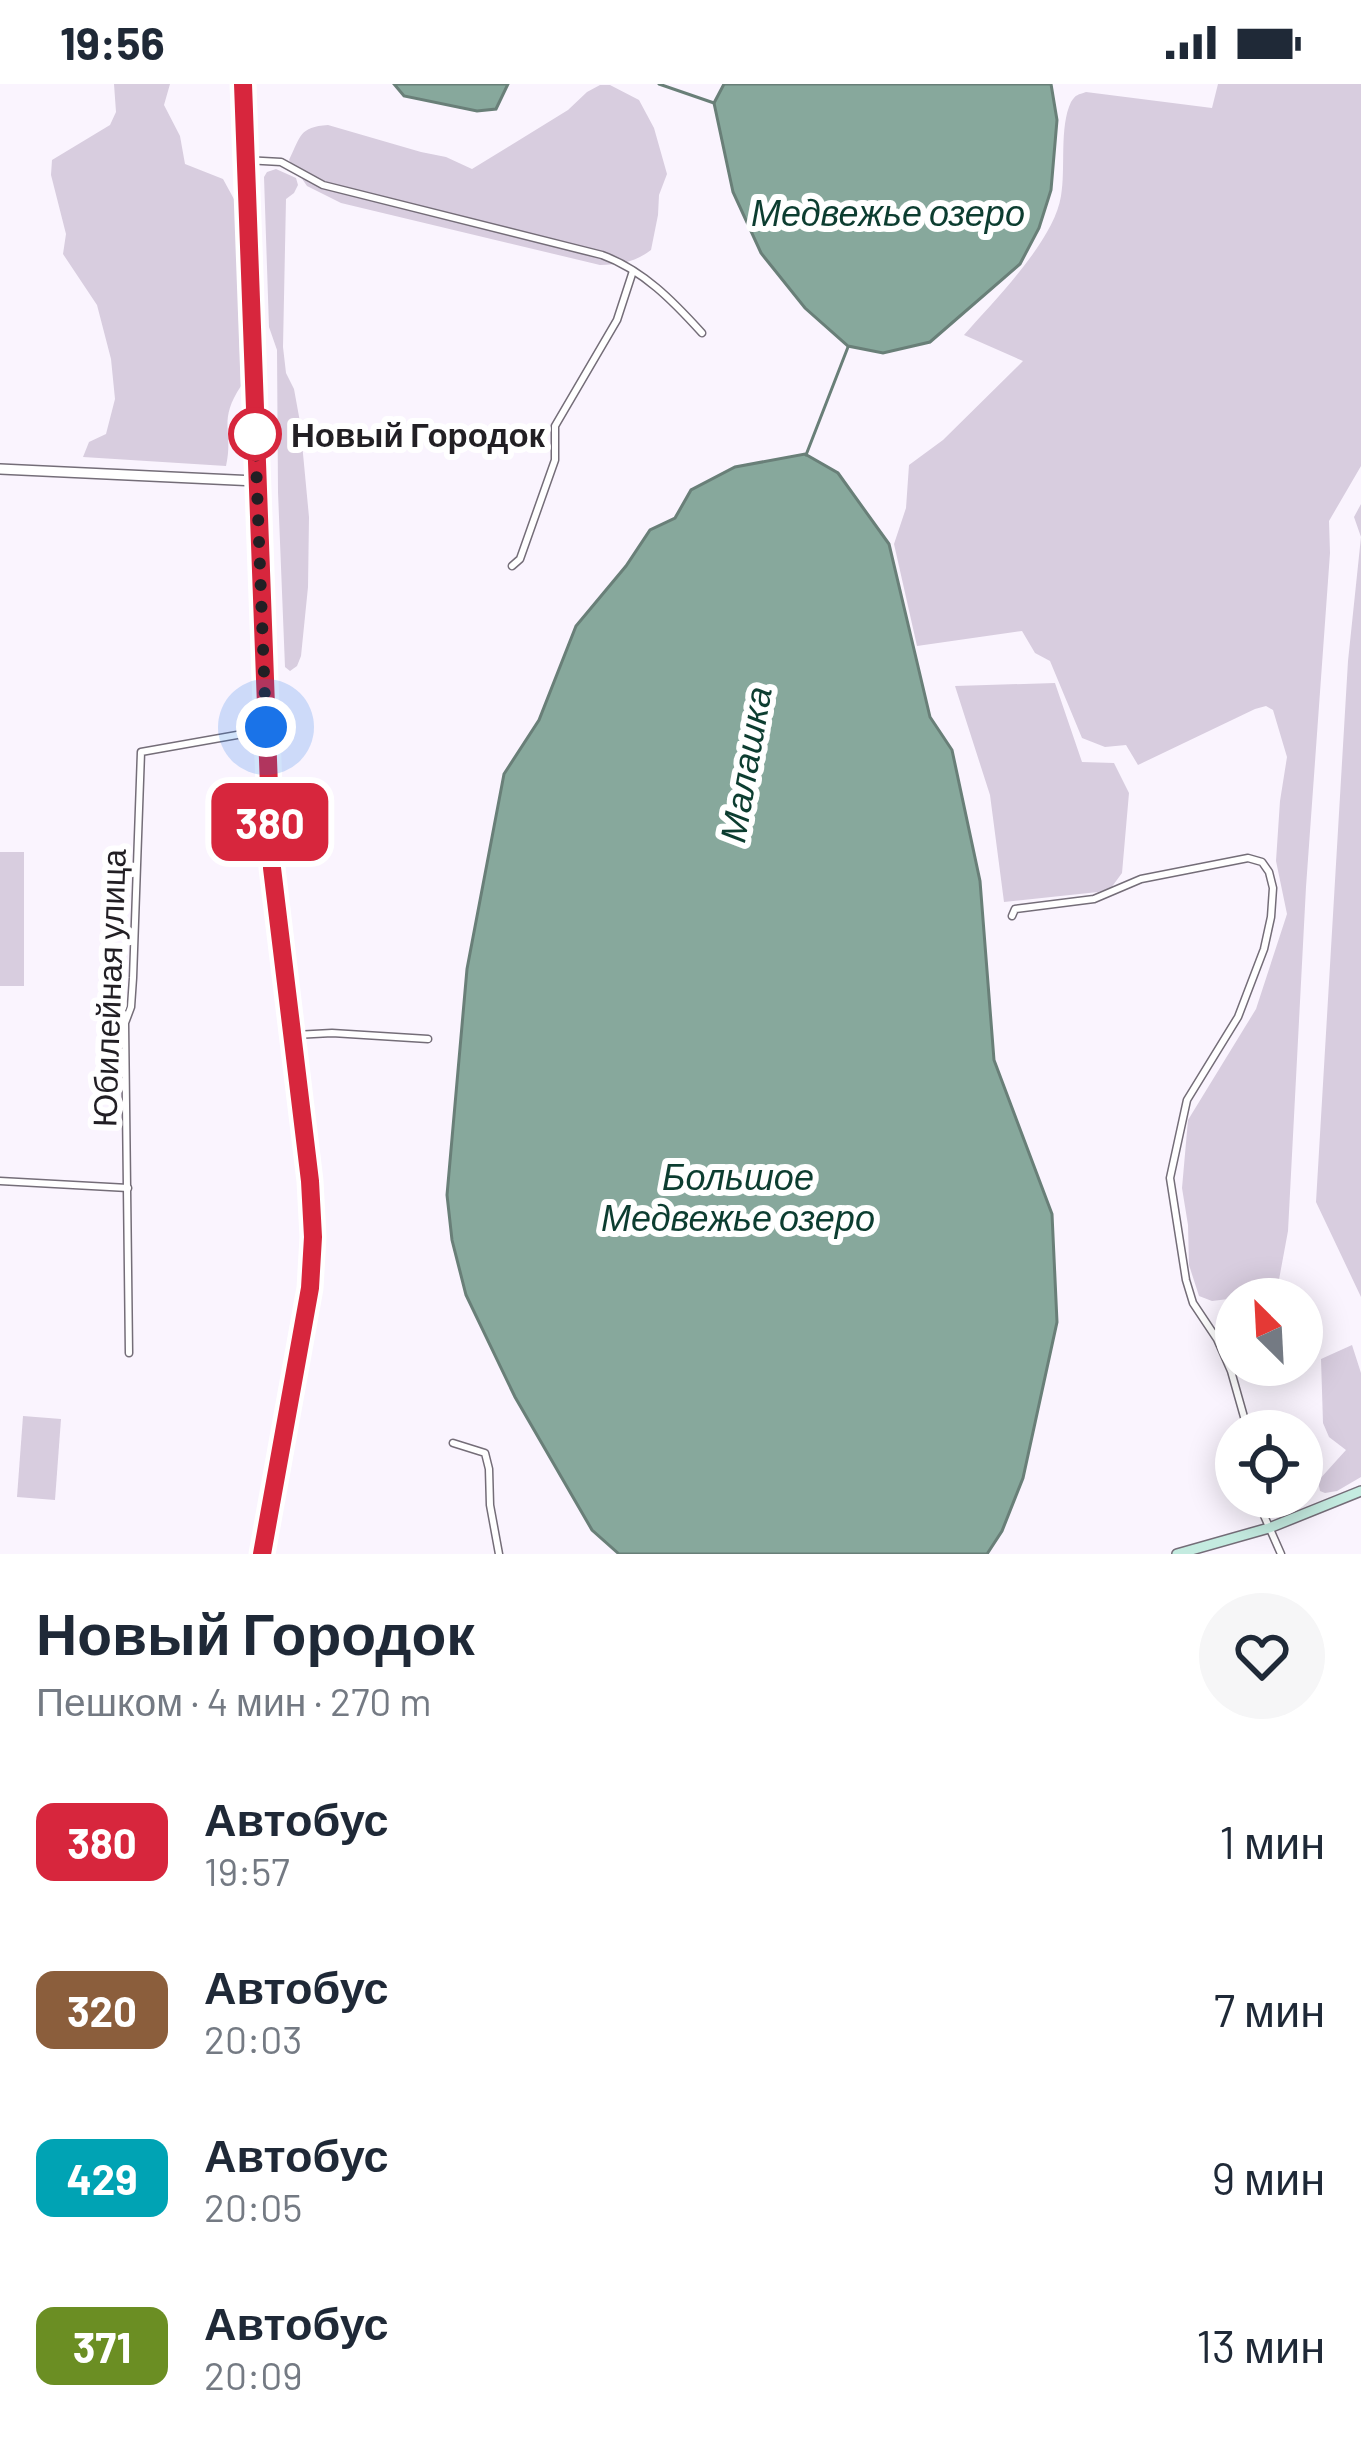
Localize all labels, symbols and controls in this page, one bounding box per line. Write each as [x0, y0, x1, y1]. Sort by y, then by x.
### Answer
text: 19:56 [60, 15, 165, 69]
water label: Медвежье озеро [751, 190, 1025, 234]
marker: Новый Городок [230, 409, 280, 459]
place label: Новый Городок [291, 414, 546, 454]
water label: Малашка [709, 683, 779, 845]
your location [236, 697, 296, 757]
line badge: 380 [201, 783, 339, 861]
text: 380 [235, 797, 305, 847]
street label: Юбилейная улица [83, 848, 133, 1128]
water label: Большое Медвежье озеро [601, 1154, 875, 1239]
north arrow [1215, 1278, 1323, 1386]
map controls [1215, 1278, 1323, 1518]
button: locate [1215, 1410, 1323, 1518]
button: heart [1199, 1593, 1325, 1719]
text: Новый Городок [36, 1598, 475, 1666]
text: Пешком · 4 мин · 270 m [36, 1677, 431, 1724]
text: Автобус [204, 1791, 389, 1845]
text: 1 мин [1219, 1814, 1325, 1868]
text: 380 [67, 1817, 137, 1867]
text: 19:57 [204, 1847, 290, 1894]
text: Автобус [204, 1959, 389, 2013]
text: 7 мин [1214, 1982, 1325, 2036]
text: 320 [67, 1985, 137, 2035]
text: 20:03 [204, 2015, 302, 2062]
text: Автобус [204, 2127, 389, 2181]
text: 9 мин [1212, 2150, 1325, 2204]
text: 429 [66, 2153, 138, 2203]
text: 20:05 [204, 2183, 302, 2230]
text: Автобус [204, 2295, 389, 2349]
text: 13 мин [1196, 2318, 1325, 2372]
text: 371 [73, 2321, 131, 2371]
text: 20:09 [204, 2351, 303, 2398]

